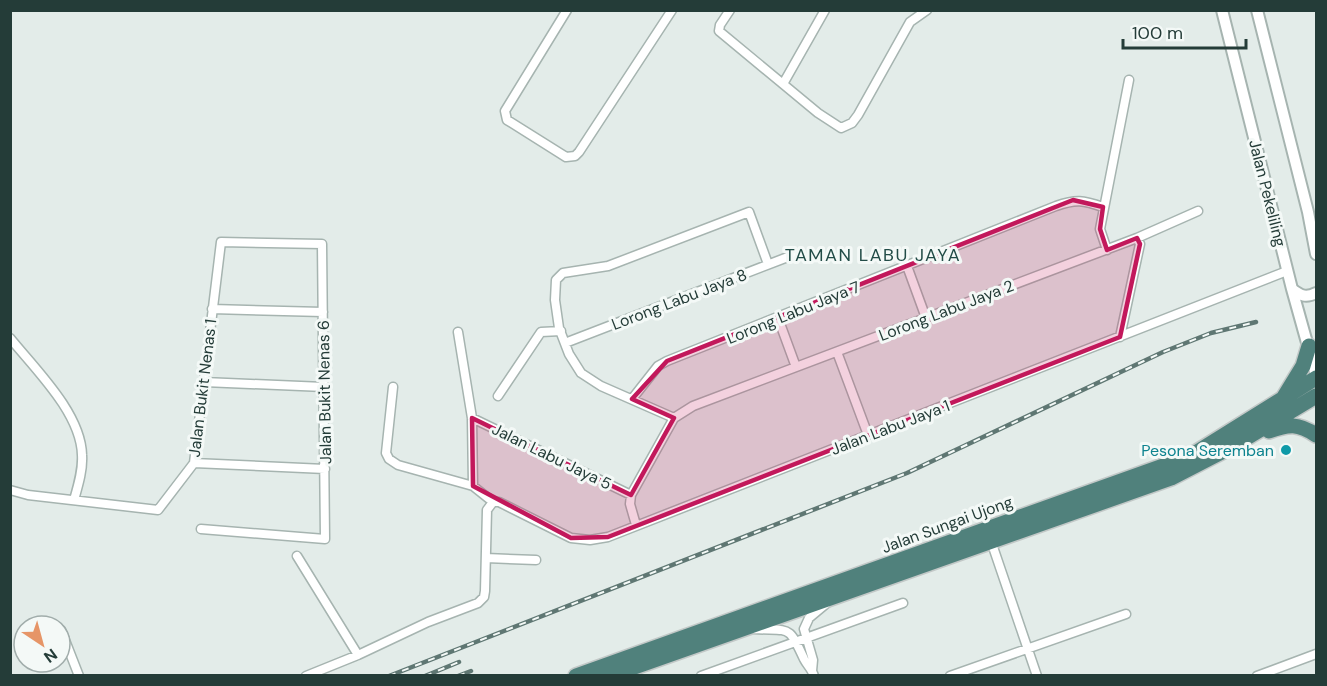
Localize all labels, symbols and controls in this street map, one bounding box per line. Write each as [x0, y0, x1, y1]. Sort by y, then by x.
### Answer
scale bar [1123, 12, 1246, 50]
text: 100 m [1132, 21, 1183, 45]
street label: Jalan Pekeliling [1244, 137, 1291, 249]
district label: TAMAN LABU JAYA [785, 243, 961, 267]
street label: Lorong Labu Jaya 8 [609, 264, 750, 335]
street label: Lorong Labu Jaya 2 [876, 275, 1017, 346]
street label: Lorong Labu Jaya 7 [723, 276, 863, 349]
street label: Jalan Bukit Nenas 1 [184, 318, 221, 458]
street label: Jalan Bukit Nenas 6 [313, 320, 336, 464]
street label: Jalan Labu Jaya 1 [828, 395, 953, 460]
street label: Jalan Labu Jaya 5 [488, 418, 615, 495]
place label: Pesona Seremban [1141, 440, 1274, 461]
marker: Pesona Seremban [1279, 443, 1293, 457]
street label: Jalan Sungai Ujong [879, 491, 1016, 558]
north arrow [12, 614, 72, 674]
text: N [40, 644, 61, 668]

